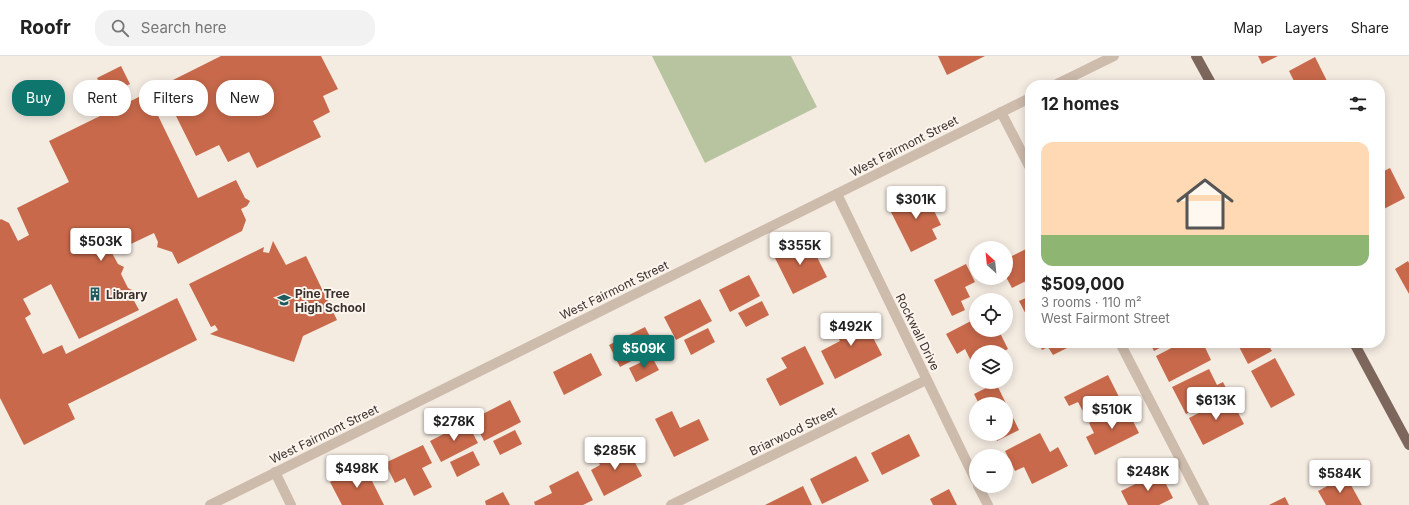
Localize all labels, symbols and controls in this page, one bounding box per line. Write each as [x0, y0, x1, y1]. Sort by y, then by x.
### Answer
search box [95, 10, 375, 46]
text: Roofr [20, 16, 71, 39]
icon: search [109, 17, 131, 39]
text: Search here [141, 18, 227, 37]
text: Map [1234, 19, 1263, 36]
text: Layers [1285, 19, 1329, 36]
text: Share [1351, 19, 1389, 36]
chip: Buy [12, 80, 65, 116]
chip: Rent [73, 80, 131, 116]
chip: Filters [139, 80, 208, 116]
chip: New [216, 80, 274, 116]
icon: filters [1347, 93, 1369, 115]
text: 12 homes [1041, 94, 1119, 114]
street label: West Fairmont Street [848, 112, 960, 180]
icon: home [1169, 168, 1241, 240]
pin: $301K [888, 186, 944, 220]
text: $301K [896, 191, 936, 207]
pin: $503K [73, 228, 129, 262]
pin: $355K [772, 232, 828, 266]
text: $503K [79, 233, 123, 249]
text: $355K [779, 237, 821, 253]
north arrow [969, 241, 1013, 285]
map controls [969, 241, 1013, 493]
street label: West Fairmont Street [557, 257, 671, 323]
text: $509,000 [1041, 274, 1125, 294]
building icon: Library [87, 286, 103, 302]
place label: Pine Tree High School [295, 286, 365, 315]
place label: Library [106, 287, 148, 302]
street label: Rockwall Drive [893, 291, 943, 373]
school or university icon: Pine Tree High School [276, 292, 292, 308]
button: locate [969, 293, 1013, 337]
text: 3 rooms · 110 m² [1041, 294, 1142, 310]
text: West Fairmont Street [1041, 310, 1170, 326]
pin: $492K [823, 313, 879, 347]
text: $492K [829, 318, 873, 334]
pin: $509K [616, 335, 672, 369]
text: $509K [622, 340, 666, 356]
button: layers [969, 345, 1013, 389]
pin: $613K [1188, 387, 1244, 421]
text: $613K [1196, 392, 1236, 408]
pin: $510K [1084, 396, 1140, 430]
button: + [969, 397, 1013, 441]
street label: West Fairmont Street [267, 401, 381, 467]
text: $510K [1092, 401, 1132, 417]
street label: Briarwood Street [747, 403, 839, 459]
pin: $278K [426, 408, 482, 442]
text: $278K [433, 413, 475, 429]
pin: $285K [587, 437, 643, 471]
text: $285K [594, 442, 636, 458]
button: − [969, 449, 1013, 493]
pin: $498K [329, 455, 385, 489]
pin: $248K [1120, 458, 1176, 492]
text: $498K [335, 460, 379, 476]
pin: $584K [1312, 460, 1368, 494]
text: $248K [1126, 463, 1170, 479]
text: $584K [1318, 465, 1362, 481]

